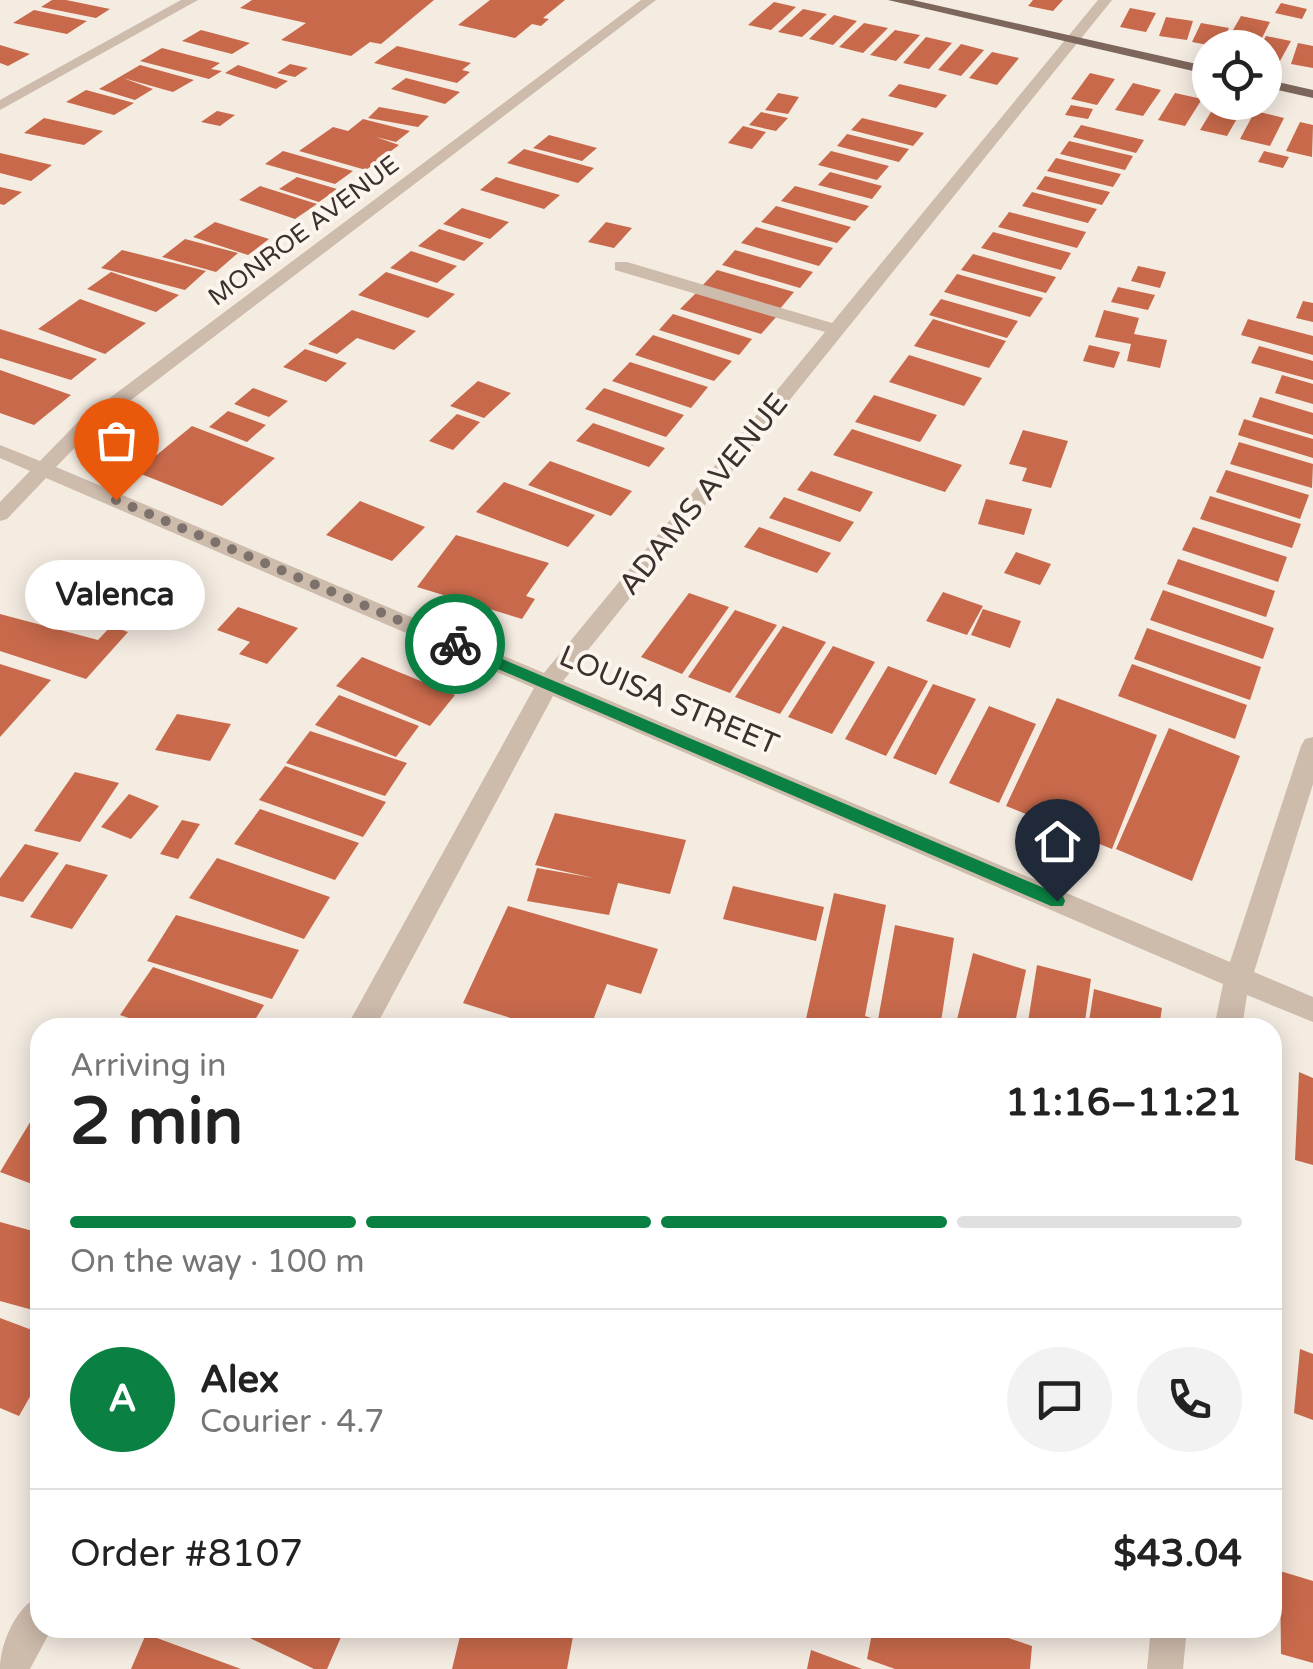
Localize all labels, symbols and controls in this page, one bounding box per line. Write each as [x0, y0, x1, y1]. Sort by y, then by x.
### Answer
map controls [1192, 30, 1282, 120]
button: locate [1192, 30, 1282, 120]
street label: MONROE AVENUE [202, 149, 405, 312]
street label: ADAMS AVENUE [611, 386, 796, 603]
pin [74, 398, 159, 501]
icon: bag [89, 413, 144, 468]
callout: Valenca [26, 560, 206, 630]
text: Valenca [55, 576, 175, 614]
courier [405, 594, 505, 694]
icon: bike [428, 617, 483, 672]
street label: LOUISA STREET [553, 637, 784, 763]
pin [1015, 799, 1100, 902]
icon: home [1030, 814, 1085, 869]
text: Arriving in [70, 1047, 227, 1085]
text: 11:16–11:21 [1005, 1080, 1242, 1126]
text: 2 min [70, 1083, 243, 1162]
text: On the way · 100 m [70, 1243, 365, 1281]
button: chat [1007, 1347, 1112, 1452]
button: phone [1137, 1347, 1242, 1452]
text: Alex [200, 1357, 279, 1403]
text: A [108, 1376, 137, 1422]
text: Courier · 4.7 [200, 1403, 384, 1441]
text: Order #8107 [70, 1531, 303, 1577]
text: $43.04 [1113, 1531, 1242, 1577]

